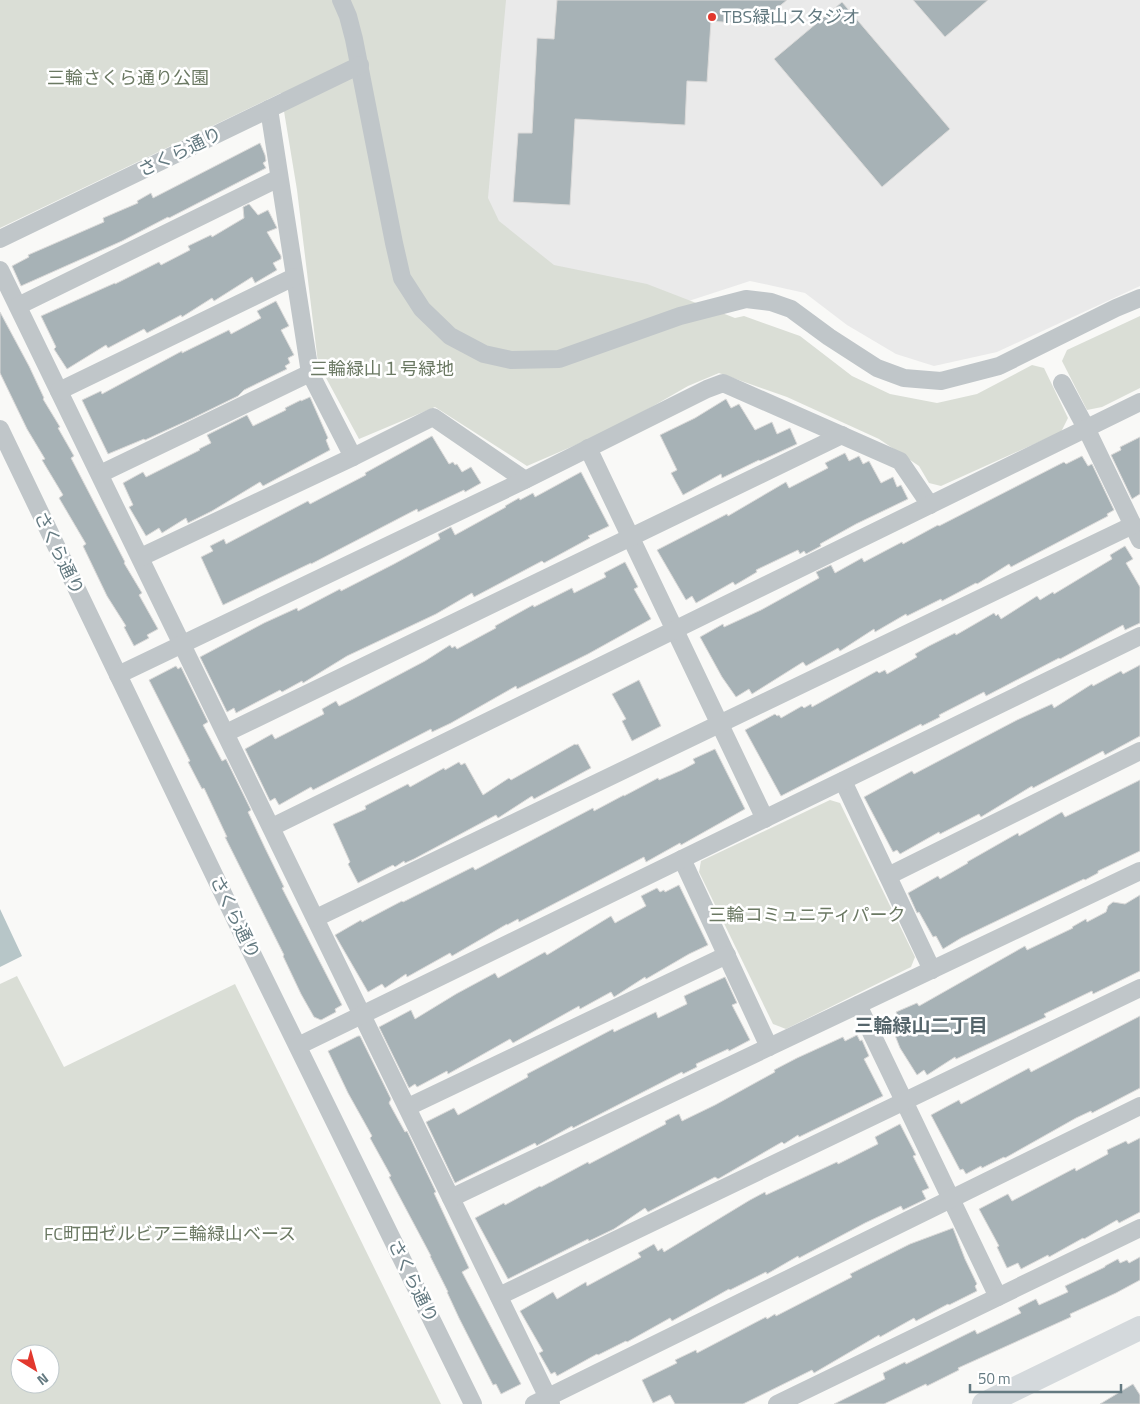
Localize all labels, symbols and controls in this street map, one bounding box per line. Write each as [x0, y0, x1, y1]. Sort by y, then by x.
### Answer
place label: TBS緑山スタジオ [722, 3, 860, 30]
marker: TBS緑山スタジオ [706, 11, 718, 23]
park label: 三輪さくら通り公園 [47, 64, 209, 91]
street label: さくら通り [133, 120, 226, 183]
park label: 三輪緑山１号緑地 [310, 355, 454, 382]
street label: さくら通り [28, 506, 91, 599]
street label: さくら通り [204, 870, 267, 963]
park label: 三輪コミュニティパーク [709, 901, 905, 928]
district label: 三輪緑山二丁目 [854, 1010, 988, 1039]
park label: FC町田ゼルビア三輪緑山ベース [44, 1220, 296, 1247]
street label: さくら通り [382, 1234, 445, 1327]
north arrow [10, 1344, 60, 1394]
scale bar [970, 1362, 1121, 1394]
text: 50 m [978, 1367, 1011, 1390]
text: N [33, 1368, 53, 1391]

